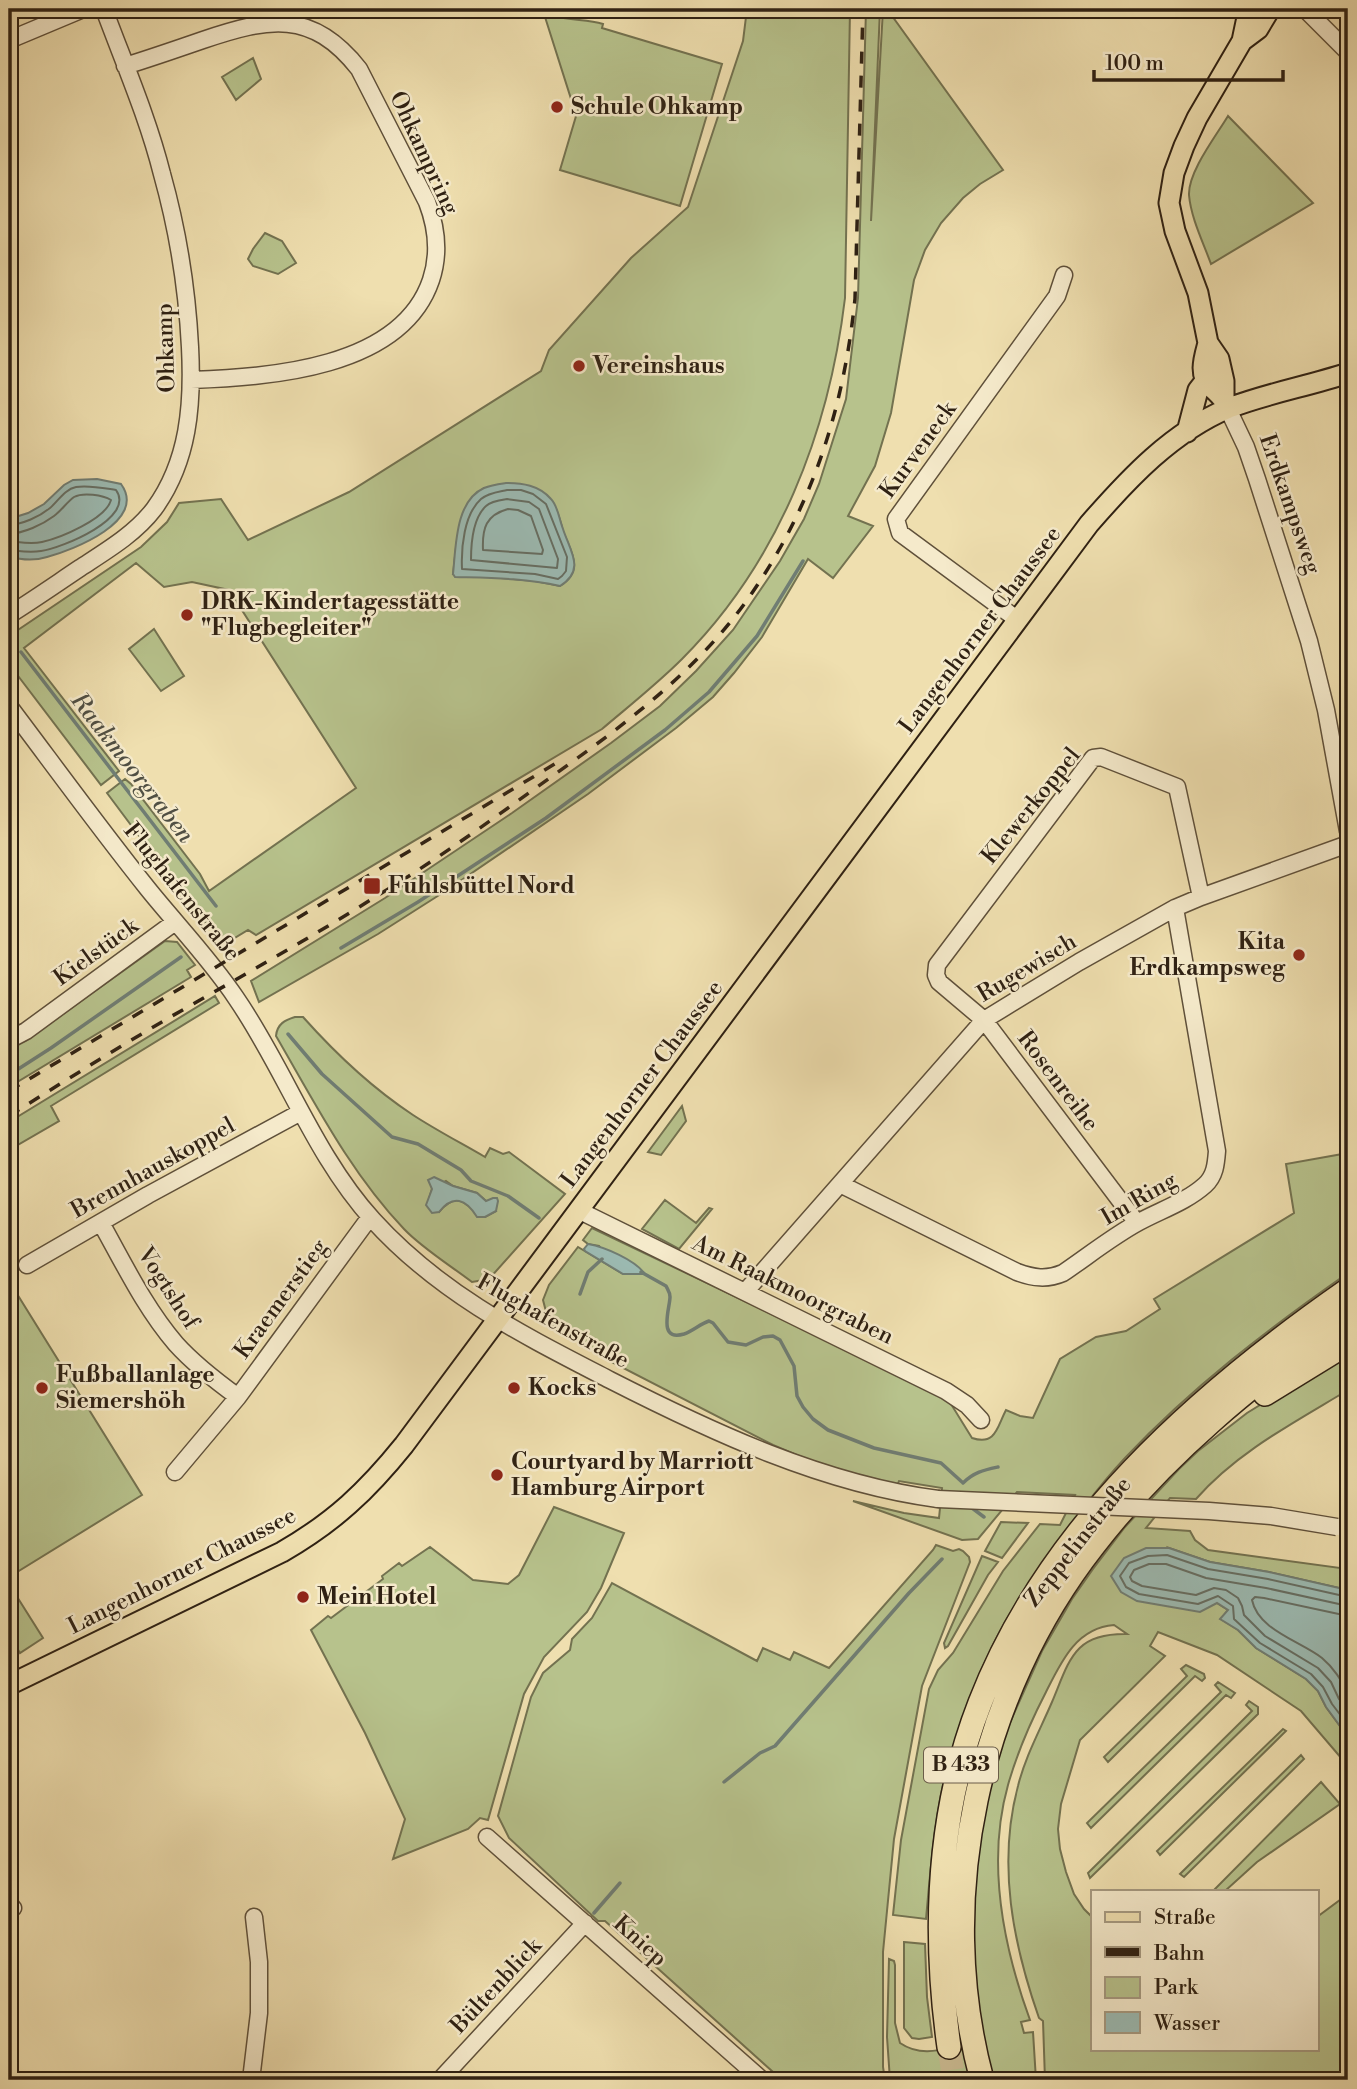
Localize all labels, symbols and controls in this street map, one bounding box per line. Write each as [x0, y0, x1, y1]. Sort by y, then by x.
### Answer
scale bar [1094, 38, 1284, 82]
text: 100 m [1105, 51, 1164, 77]
street label: Ohkampring [383, 87, 465, 219]
place label: Schule Ohkamp [571, 93, 743, 121]
marker: Schule Ohkamp [549, 99, 565, 115]
street label: Ohkamp [150, 303, 182, 393]
place label: Vereinshaus [592, 352, 725, 380]
marker: Vereinshaus [571, 358, 587, 374]
street label: Kurveneck [874, 395, 963, 504]
street label: Erdkampsweg [1253, 430, 1327, 578]
street label: Langenhorner Chaussee [893, 521, 1067, 739]
place label: DRK-Kindertagesstätte "Flugbegleiter" [201, 588, 459, 642]
marker: DRK-Kindertagesstätte "Flugbegleiter" [179, 607, 195, 623]
water label: Raakmoorgraben [63, 686, 200, 850]
street label: Klewerkoppel [975, 742, 1087, 870]
street label: Flughafenstraße [118, 817, 246, 967]
place label: Fuhlsbüttel Nord [388, 872, 575, 900]
marker: Fuhlsbüttel Nord [362, 876, 382, 896]
street label: Kielstück [48, 911, 145, 992]
street label: Rugewisch [972, 927, 1082, 1009]
place label: Kita Erdkampsweg [1129, 928, 1286, 982]
marker: Kita Erdkampsweg [1291, 947, 1307, 963]
street label: Langenhorner Chaussee [555, 975, 729, 1193]
street label: Rosenreihe [1011, 1025, 1105, 1137]
street label: Brennhauskoppel [65, 1111, 240, 1225]
street label: Im Ring [1096, 1166, 1182, 1232]
street label: Am Raakmoorgraben [687, 1229, 898, 1351]
street label: Kraemerstieg [228, 1234, 334, 1364]
street label: Vogtshof [131, 1241, 206, 1336]
street label: Flughafenstraße [472, 1268, 634, 1374]
place label: Fußballanlage Siemershöh [56, 1361, 215, 1415]
place label: Kocks [528, 1374, 596, 1402]
marker: Fußballanlage Siemershöh [34, 1380, 50, 1396]
marker: Kocks [506, 1380, 522, 1396]
place label: Courtyard by Marriott Hamburg Airport [511, 1448, 754, 1502]
marker: Courtyard by Marriott Hamburg Airport [489, 1467, 505, 1483]
street label: Zeppelinstraße [1019, 1471, 1137, 1613]
street label: Langenhorner Chaussee [63, 1501, 301, 1641]
place label: Mein Hotel [317, 1583, 437, 1611]
marker: Mein Hotel [295, 1589, 311, 1605]
road number: B 433 [924, 1748, 998, 1782]
legend [1091, 1890, 1318, 2050]
text: Straße [1154, 1905, 1216, 1931]
street label: Kniep [607, 1910, 673, 1972]
street label: Bültenblick [444, 1932, 548, 2040]
text: Bahn [1153, 1941, 1205, 1967]
text: Park [1154, 1975, 1199, 2001]
text: Wasser [1153, 2011, 1220, 2037]

